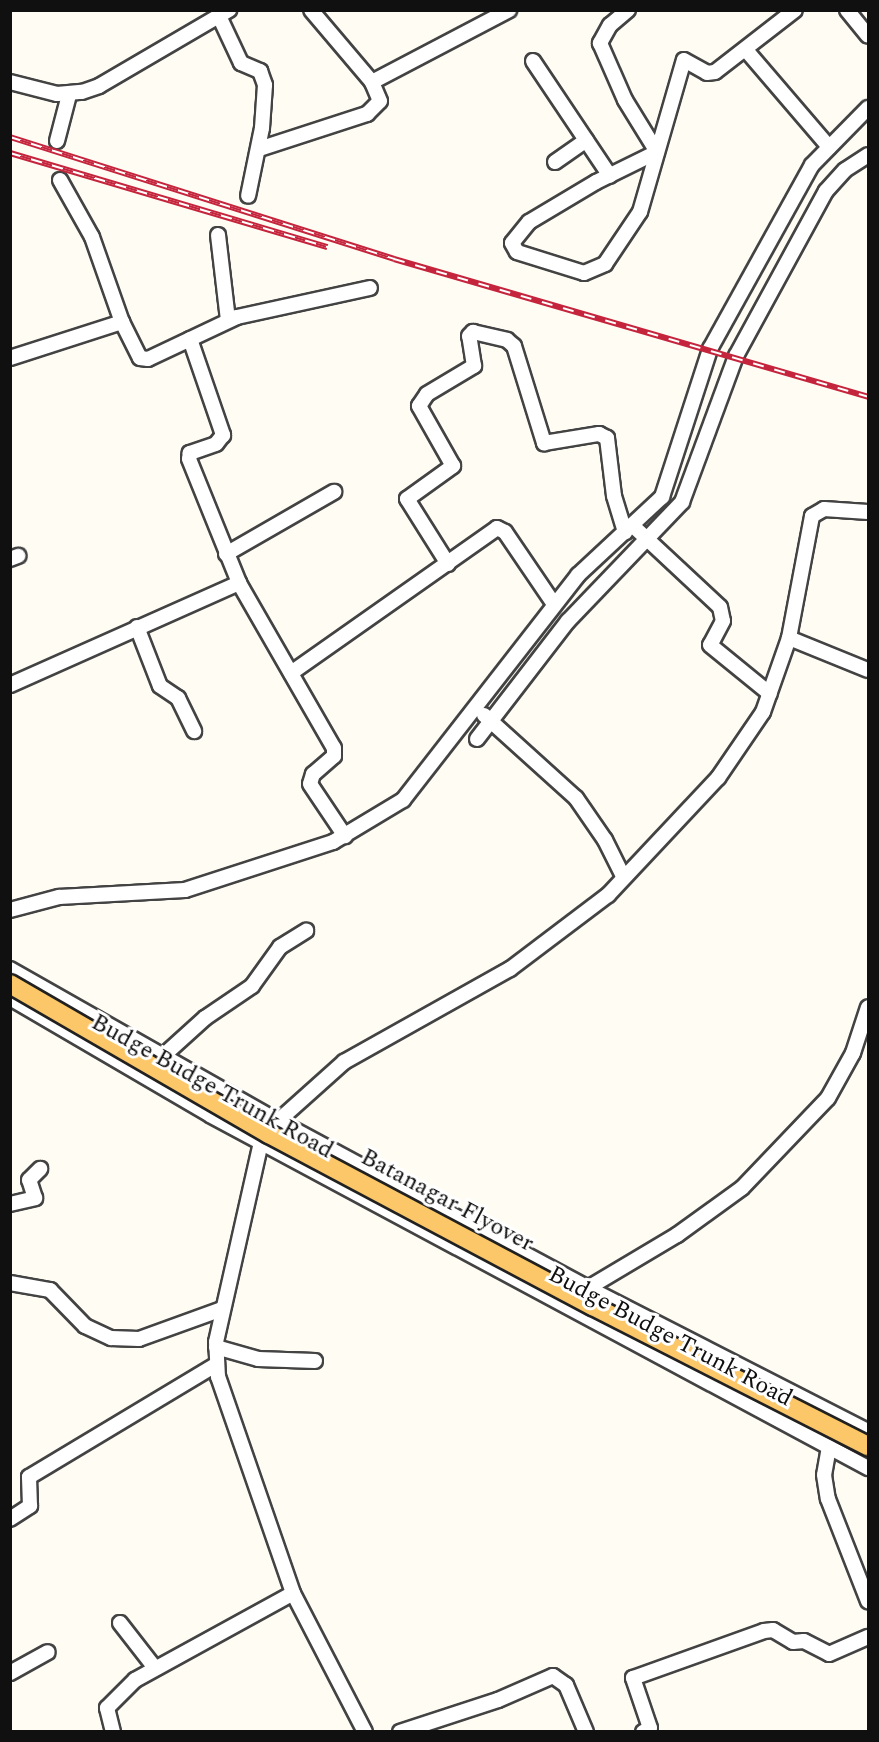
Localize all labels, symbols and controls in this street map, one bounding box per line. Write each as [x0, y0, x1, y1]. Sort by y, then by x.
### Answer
street label: Budge Budge Trunk Road [86, 1008, 338, 1166]
street label: Batanagar Flyover [356, 1143, 538, 1259]
street label: Budge Budge Trunk Road [543, 1260, 797, 1414]

